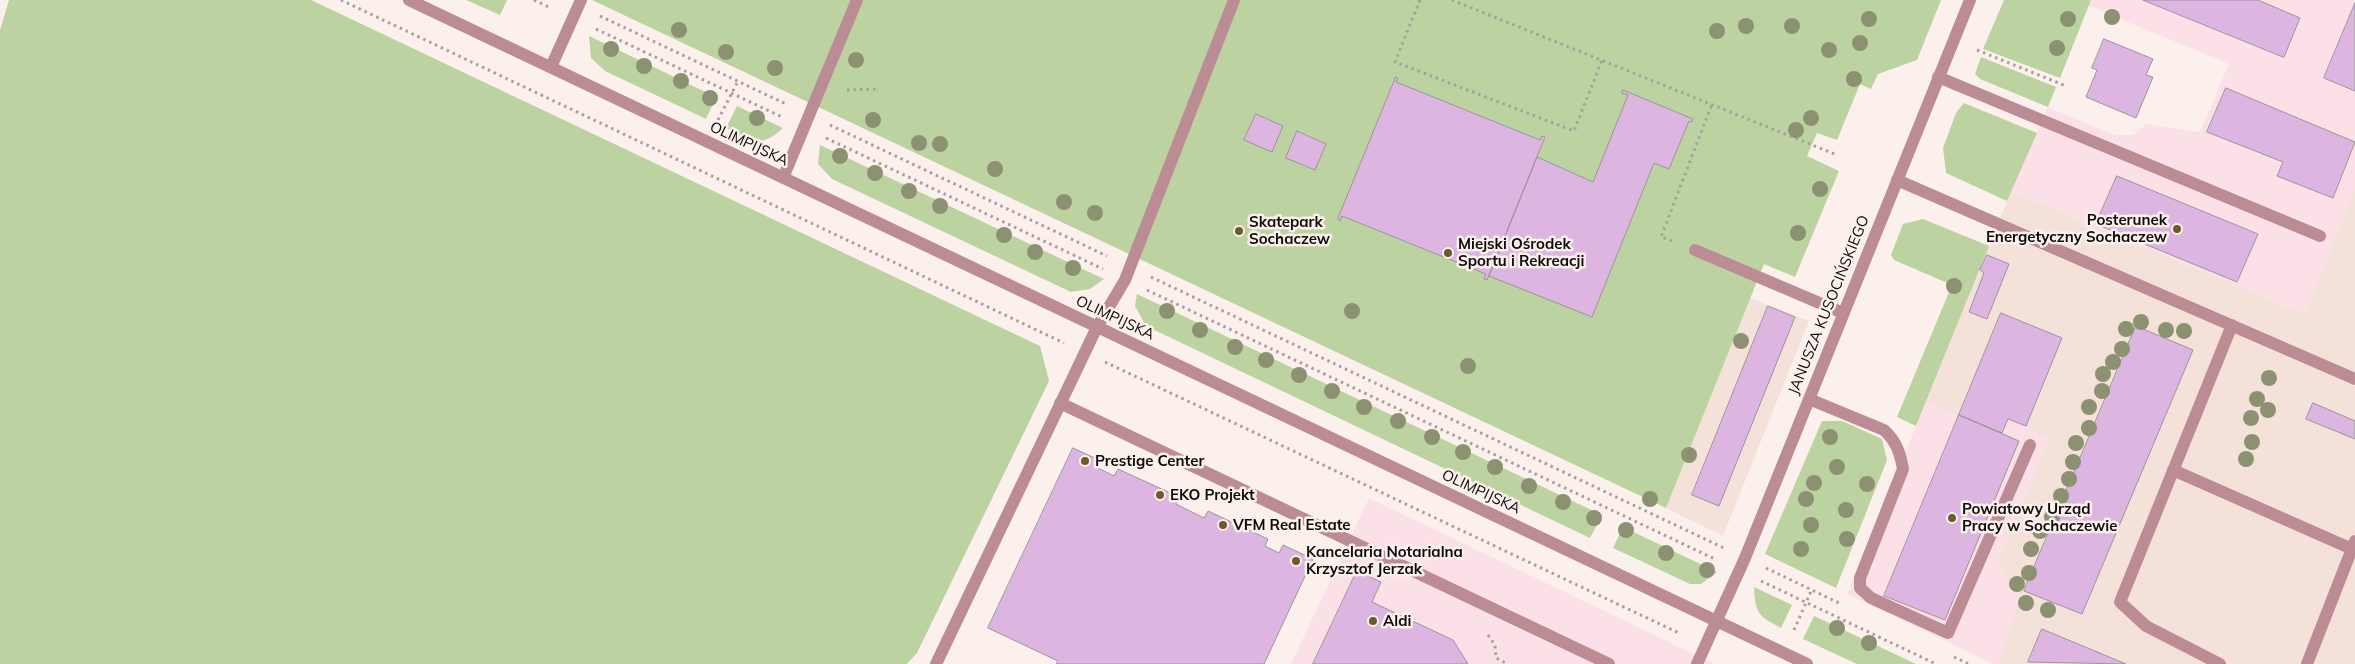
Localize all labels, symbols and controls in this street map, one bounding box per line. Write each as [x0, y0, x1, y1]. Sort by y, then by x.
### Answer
street label: OLIMPIJSKA [707, 118, 791, 170]
place label: Posterunek Energetyczny Sochaczew [1986, 211, 2167, 246]
place label: Skatepark Sochaczew [1249, 213, 1330, 248]
street label: JANUSZA KUSOCIŃSKIEGO [1785, 213, 1873, 397]
marker: Posterunek Energetyczny Sochaczew [2171, 223, 2183, 235]
marker: Skatepark Sochaczew [1233, 225, 1245, 237]
place label: Miejski Ośrodek Sportu i Rekreacji [1458, 235, 1584, 270]
marker: Miejski Ośrodek Sportu i Rekreacji [1442, 247, 1454, 259]
street label: OLIMPIJSKA [1073, 292, 1157, 344]
place label: Prestige Center [1095, 452, 1204, 470]
marker: Prestige Center [1079, 455, 1091, 467]
street label: OLIMPIJSKA [1439, 466, 1523, 518]
place label: EKO Projekt [1170, 486, 1255, 504]
marker: EKO Projekt [1154, 489, 1166, 501]
place label: Powiatowy Urząd Pracy w Sochaczewie [1962, 500, 2117, 535]
marker: Powiatowy Urząd Pracy w Sochaczewie [1946, 512, 1958, 524]
place label: VFM Real Estate [1233, 516, 1351, 534]
marker: VFM Real Estate [1217, 519, 1229, 531]
place label: Kancelaria Notarialna Krzysztof Jerzak [1306, 543, 1463, 578]
marker: Kancelaria Notarialna Krzysztof Jerzak [1290, 555, 1302, 567]
place label: Aldi [1383, 612, 1411, 630]
marker: Aldi [1367, 615, 1379, 627]

